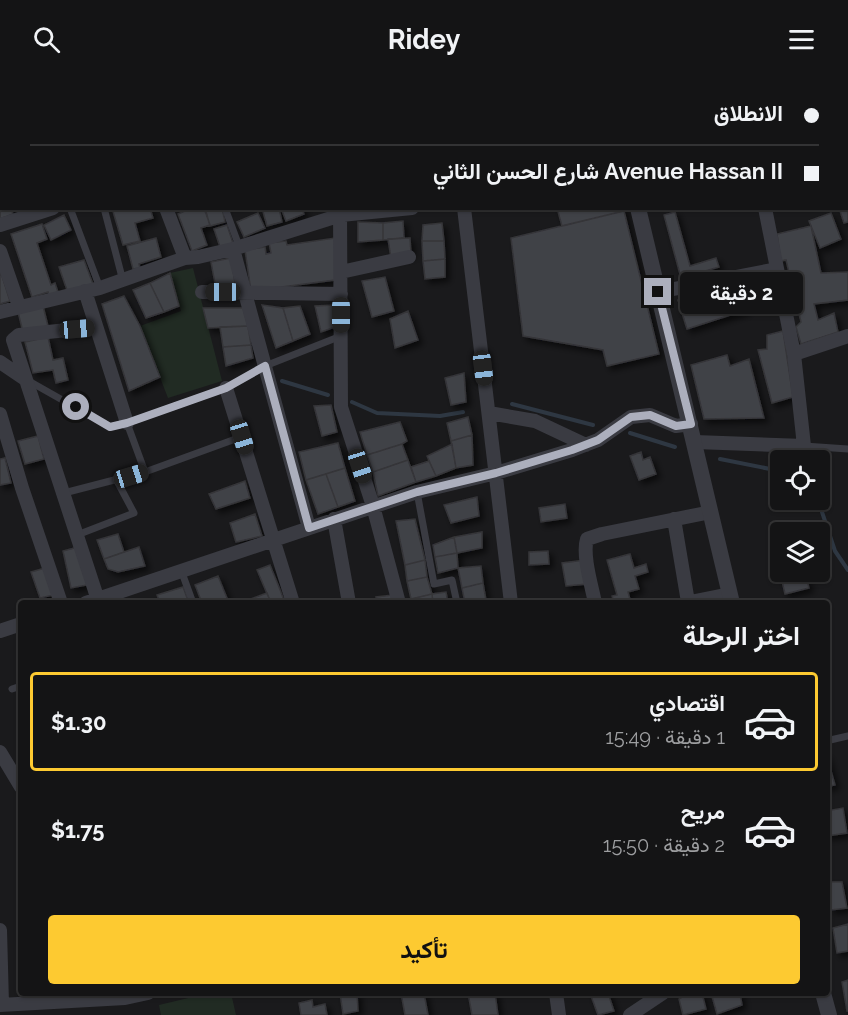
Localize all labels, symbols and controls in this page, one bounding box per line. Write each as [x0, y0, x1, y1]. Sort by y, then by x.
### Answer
icon: search [30, 23, 63, 56]
icon: menu [785, 23, 818, 56]
text: Ridey [388, 24, 460, 55]
text: الانطلاق [714, 100, 783, 126]
text: Avenue Hassan II شارع الحسن الثاني [433, 158, 783, 184]
callout: 2 دقيقة [679, 271, 802, 313]
route end [644, 278, 671, 305]
text: 2 دقيقة [710, 281, 773, 305]
car [205, 283, 241, 301]
car [332, 297, 350, 333]
car [58, 318, 96, 340]
car [472, 349, 494, 387]
route start [62, 393, 89, 420]
car [228, 417, 256, 457]
car [346, 446, 374, 486]
map controls [770, 450, 830, 582]
button: locate [770, 450, 830, 510]
car [111, 462, 151, 490]
button: layers [770, 522, 830, 582]
text: اختر الرحلة [683, 620, 800, 651]
text: اقتصادي [649, 690, 725, 716]
icon: car [743, 695, 797, 749]
text: $1.30 [51, 709, 107, 735]
text: 1 دقيقة · 15:49 [605, 725, 725, 749]
text: مريح [681, 798, 725, 824]
icon: car [743, 803, 797, 857]
text: $1.75 [51, 817, 105, 843]
text: 2 دقيقة · 15:50 [603, 833, 725, 857]
button: تأكيد [48, 915, 800, 984]

